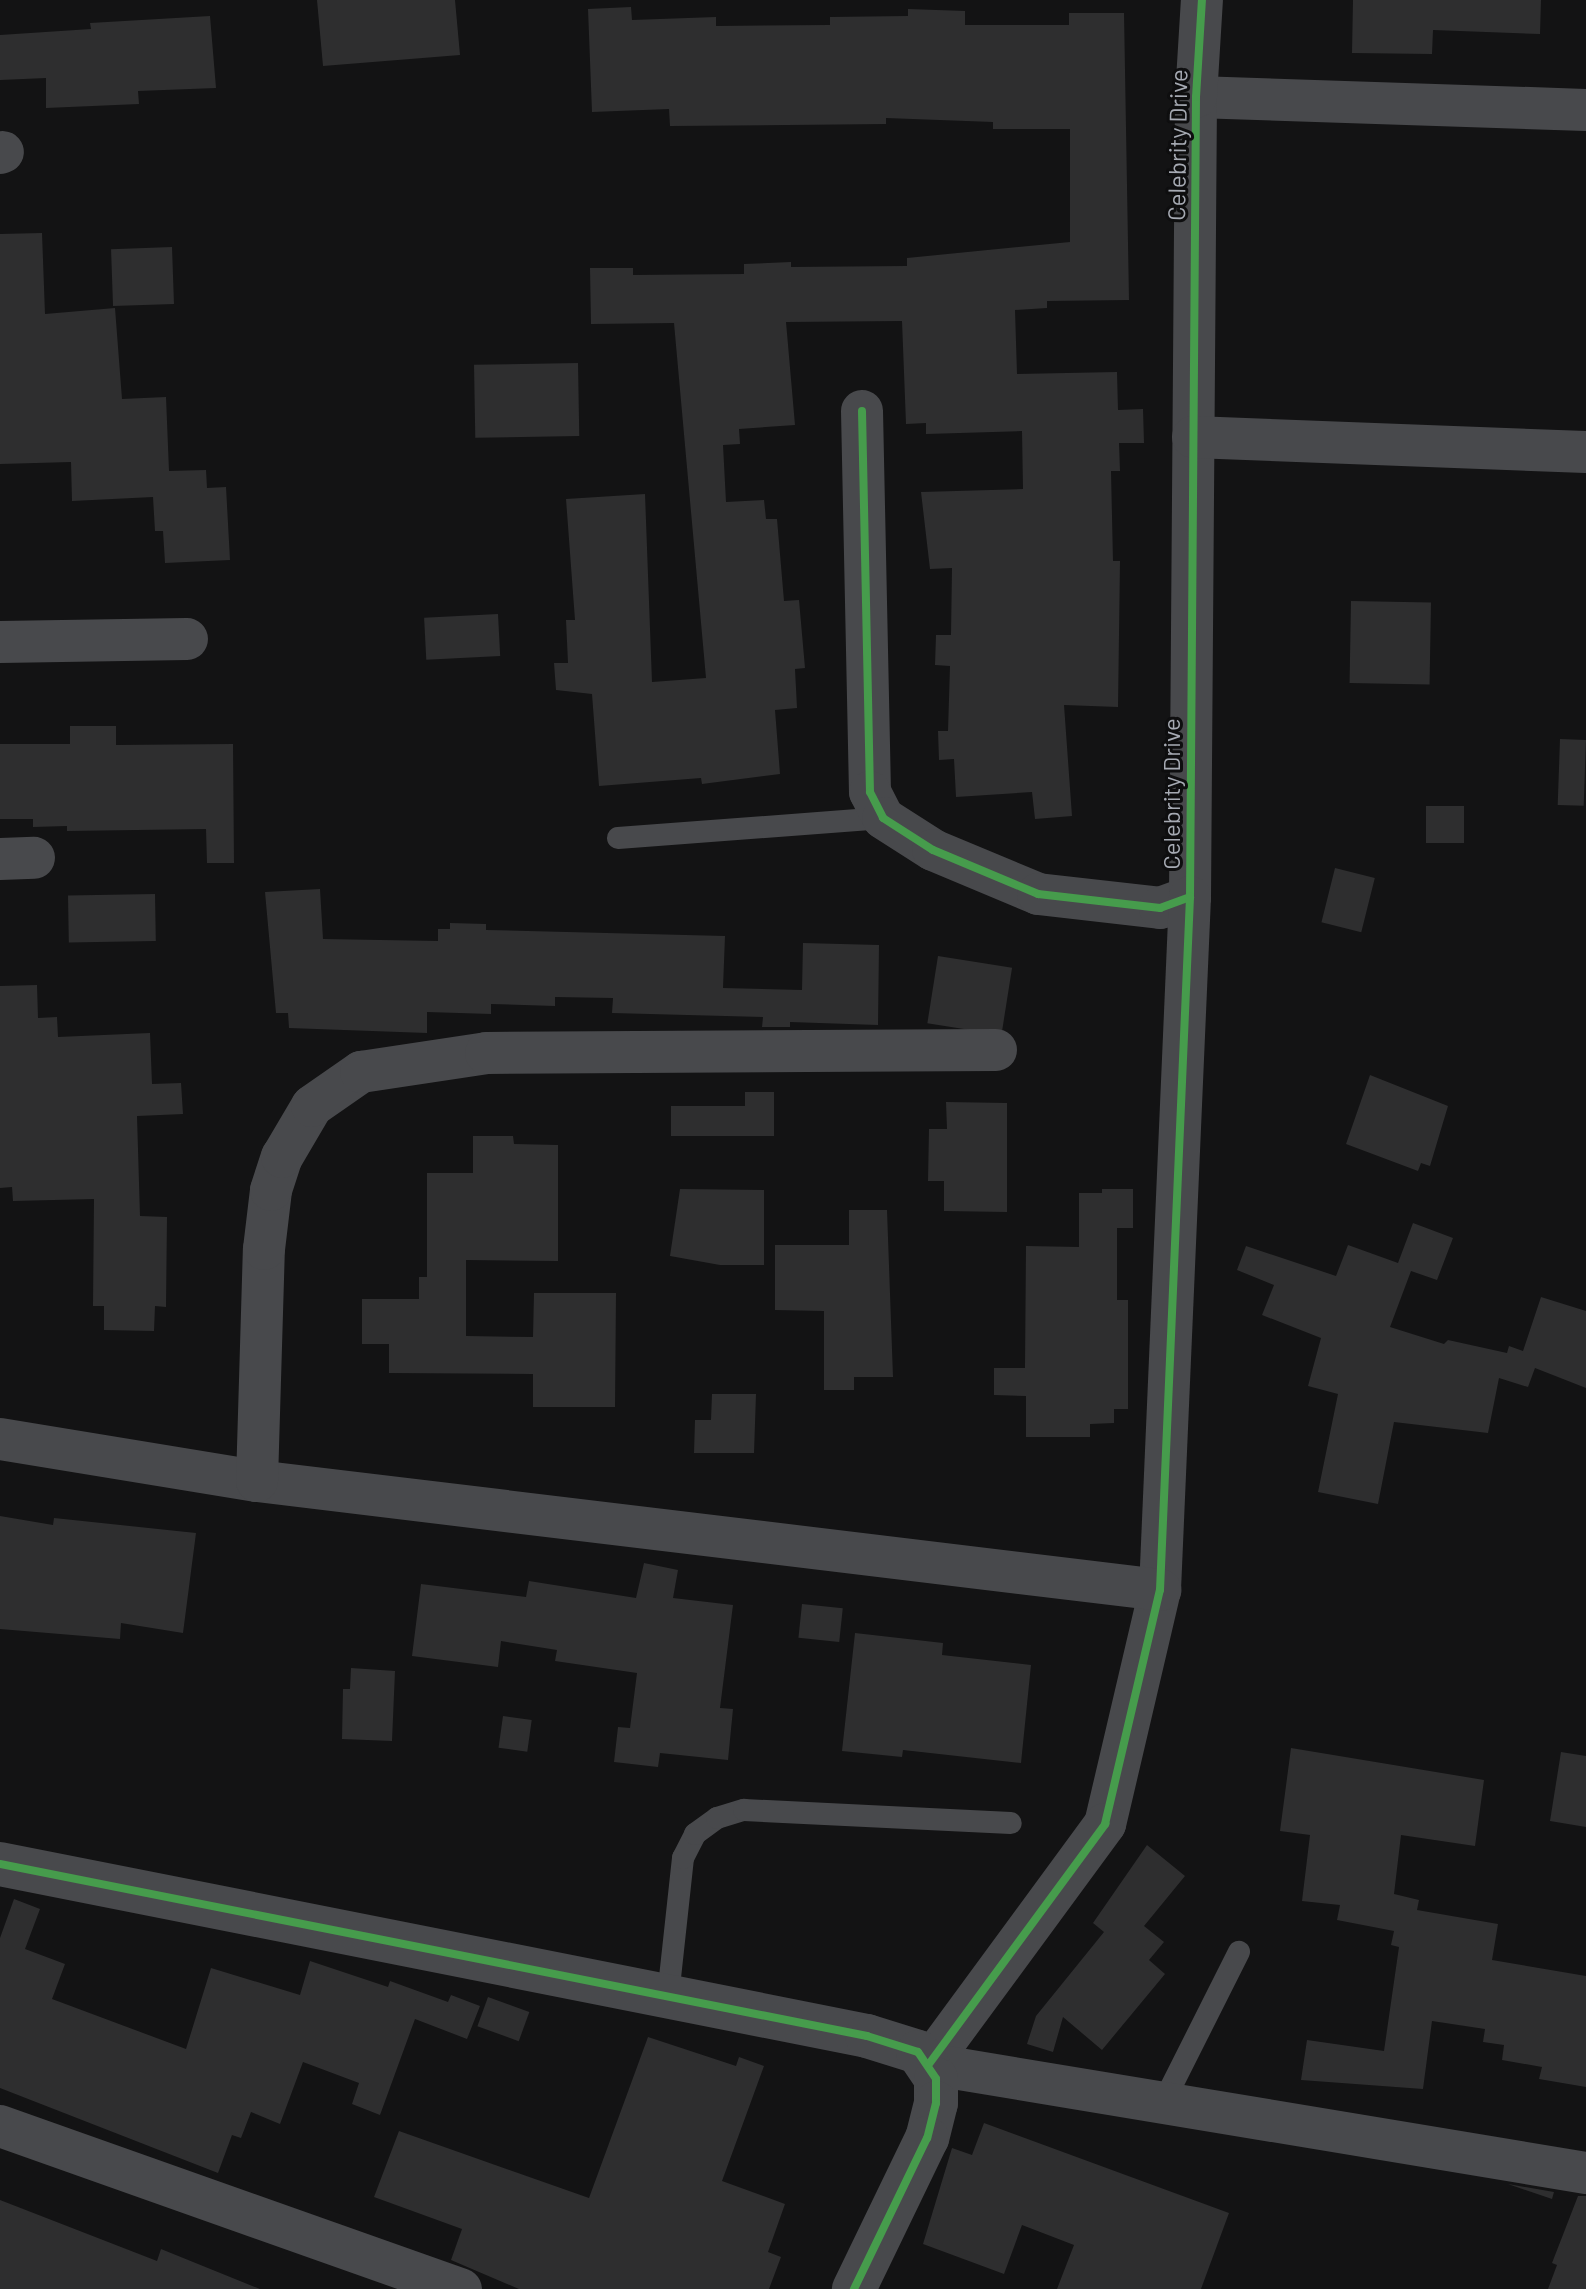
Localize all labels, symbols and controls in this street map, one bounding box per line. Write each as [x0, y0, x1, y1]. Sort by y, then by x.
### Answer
street label: Celebrity Drive [1161, 69, 1193, 221]
street label: Celebrity Drive [1157, 718, 1185, 870]

